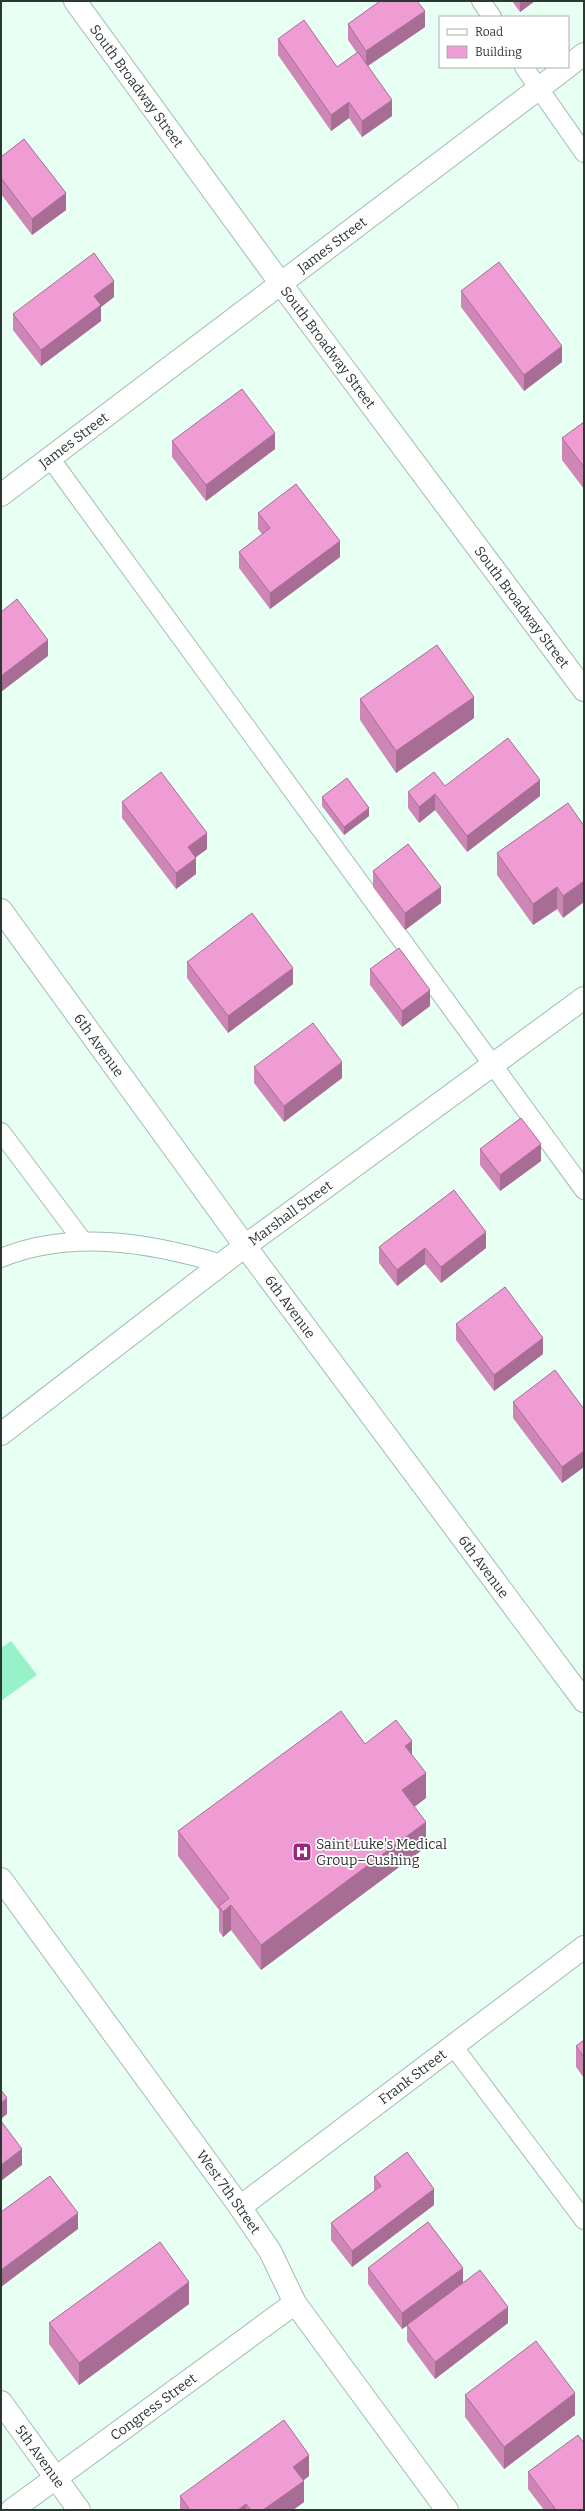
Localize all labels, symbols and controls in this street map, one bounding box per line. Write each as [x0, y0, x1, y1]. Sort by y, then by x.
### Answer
legend [439, 16, 569, 68]
street label: South Broadway Street [86, 21, 187, 151]
text: Road [475, 25, 503, 39]
text: Building [475, 45, 522, 59]
street label: James Street [293, 213, 370, 277]
street label: South Broadway Street [277, 283, 379, 412]
street label: James Street [35, 409, 111, 472]
street label: South Broadway Street [471, 543, 573, 671]
street label: 6th Avenue [71, 1010, 128, 1080]
street label: Marshall Street [245, 1177, 335, 1249]
street label: 6th Avenue [261, 1272, 319, 1341]
street label: 6th Avenue [455, 1532, 513, 1601]
place label: Saint Luke's Medical Group–Cushing [316, 1836, 447, 1869]
hospital icon: Saint Luke's Medical Group–Cushing [291, 1841, 313, 1863]
street label: Frank Street [375, 2046, 449, 2108]
street label: West 7th Street [193, 2147, 264, 2237]
street label: Congress Street [107, 2370, 200, 2444]
street label: 5th Avenue [12, 2422, 69, 2491]

